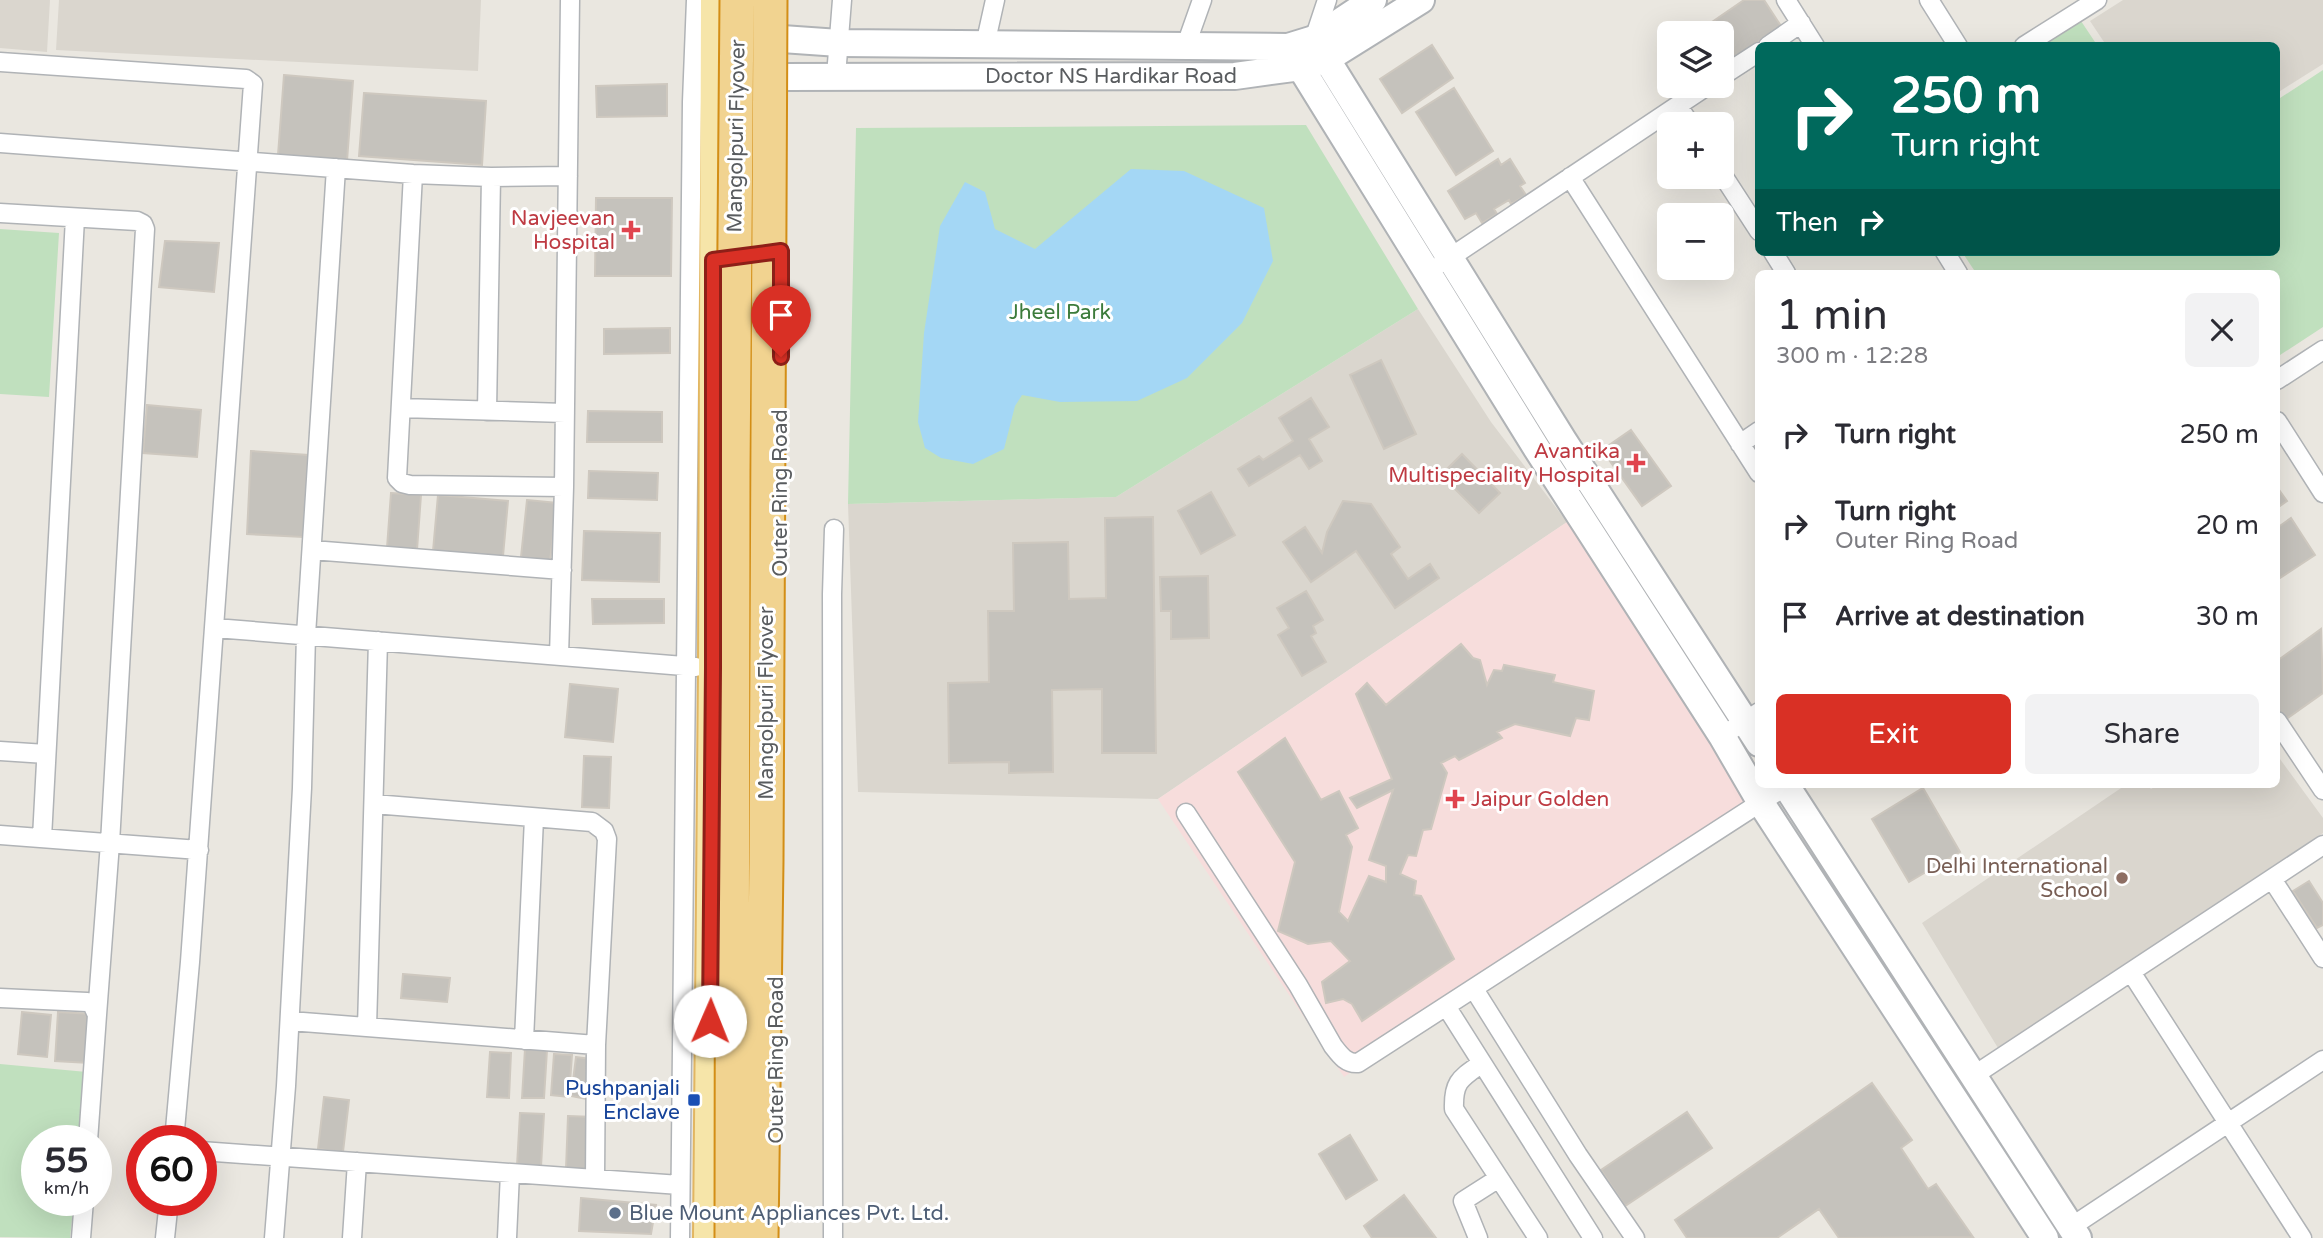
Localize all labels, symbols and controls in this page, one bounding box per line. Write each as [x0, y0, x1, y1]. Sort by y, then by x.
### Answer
map controls [1657, 21, 1734, 280]
button: layers [1657, 21, 1734, 98]
street label: Mangolpuri Flyover [722, 39, 751, 233]
street label: Doctor NS Hardikar Road [985, 64, 1237, 89]
text: 250 m [1891, 67, 2041, 126]
icon: right [1776, 70, 1867, 161]
button: + [1657, 112, 1734, 189]
text: Turn right [1891, 127, 2040, 165]
button: − [1657, 203, 1734, 280]
icon: right [1852, 203, 1890, 241]
place label: Navjeevan Hospital [511, 206, 615, 255]
text: Then [1776, 207, 1838, 238]
marker: Navjeevan Hospital [621, 220, 641, 240]
pin [751, 285, 811, 357]
text: 1 min [1776, 290, 1888, 341]
button: close [2185, 293, 2259, 367]
icon: arrive [762, 296, 800, 334]
park label: Jheel Park [1009, 300, 1111, 325]
text: 300 m · 12:28 [1776, 342, 1928, 370]
street label: Outer Ring Road [768, 409, 793, 577]
icon: right [1776, 416, 1814, 454]
text: Turn right [1835, 419, 1956, 450]
text: 250 m [2179, 419, 2259, 450]
place label: Avantika Multispeciality Hospital [1388, 439, 1620, 488]
marker: Avantika Multispeciality Hospital [1626, 453, 1646, 473]
text: Turn right [1835, 496, 1956, 527]
icon: right [1776, 507, 1814, 545]
text: 20 m [2196, 510, 2259, 541]
text: Outer Ring Road [1835, 527, 2018, 555]
icon: arrive [1776, 598, 1814, 636]
text: Arrive at destination [1835, 601, 2085, 632]
text: 30 m [2196, 601, 2259, 632]
street label: Mangolpuri Flyover [754, 606, 779, 800]
button: Exit [1776, 694, 2011, 774]
button: Share [2025, 694, 2259, 774]
place label: Jaipur Golden [1471, 787, 1609, 812]
marker: Jaipur Golden [1445, 789, 1465, 809]
place label: Delhi International School [1926, 854, 2108, 903]
marker: Delhi International School [2114, 870, 2130, 886]
street label: Outer Ring Road [764, 976, 789, 1144]
position arrow [673, 984, 747, 1058]
place label: Pushpanjali Enclave [565, 1076, 680, 1125]
marker: Pushpanjali Enclave [686, 1092, 702, 1108]
speed limit sign: 60 [126, 1125, 217, 1216]
text: 55 [45, 1140, 88, 1182]
text: km/h [44, 1177, 89, 1199]
place label: Blue Mount Appliances Pvt. Ltd. [629, 1201, 949, 1226]
marker: Blue Mount Appliances Pvt. Ltd. [607, 1205, 623, 1221]

